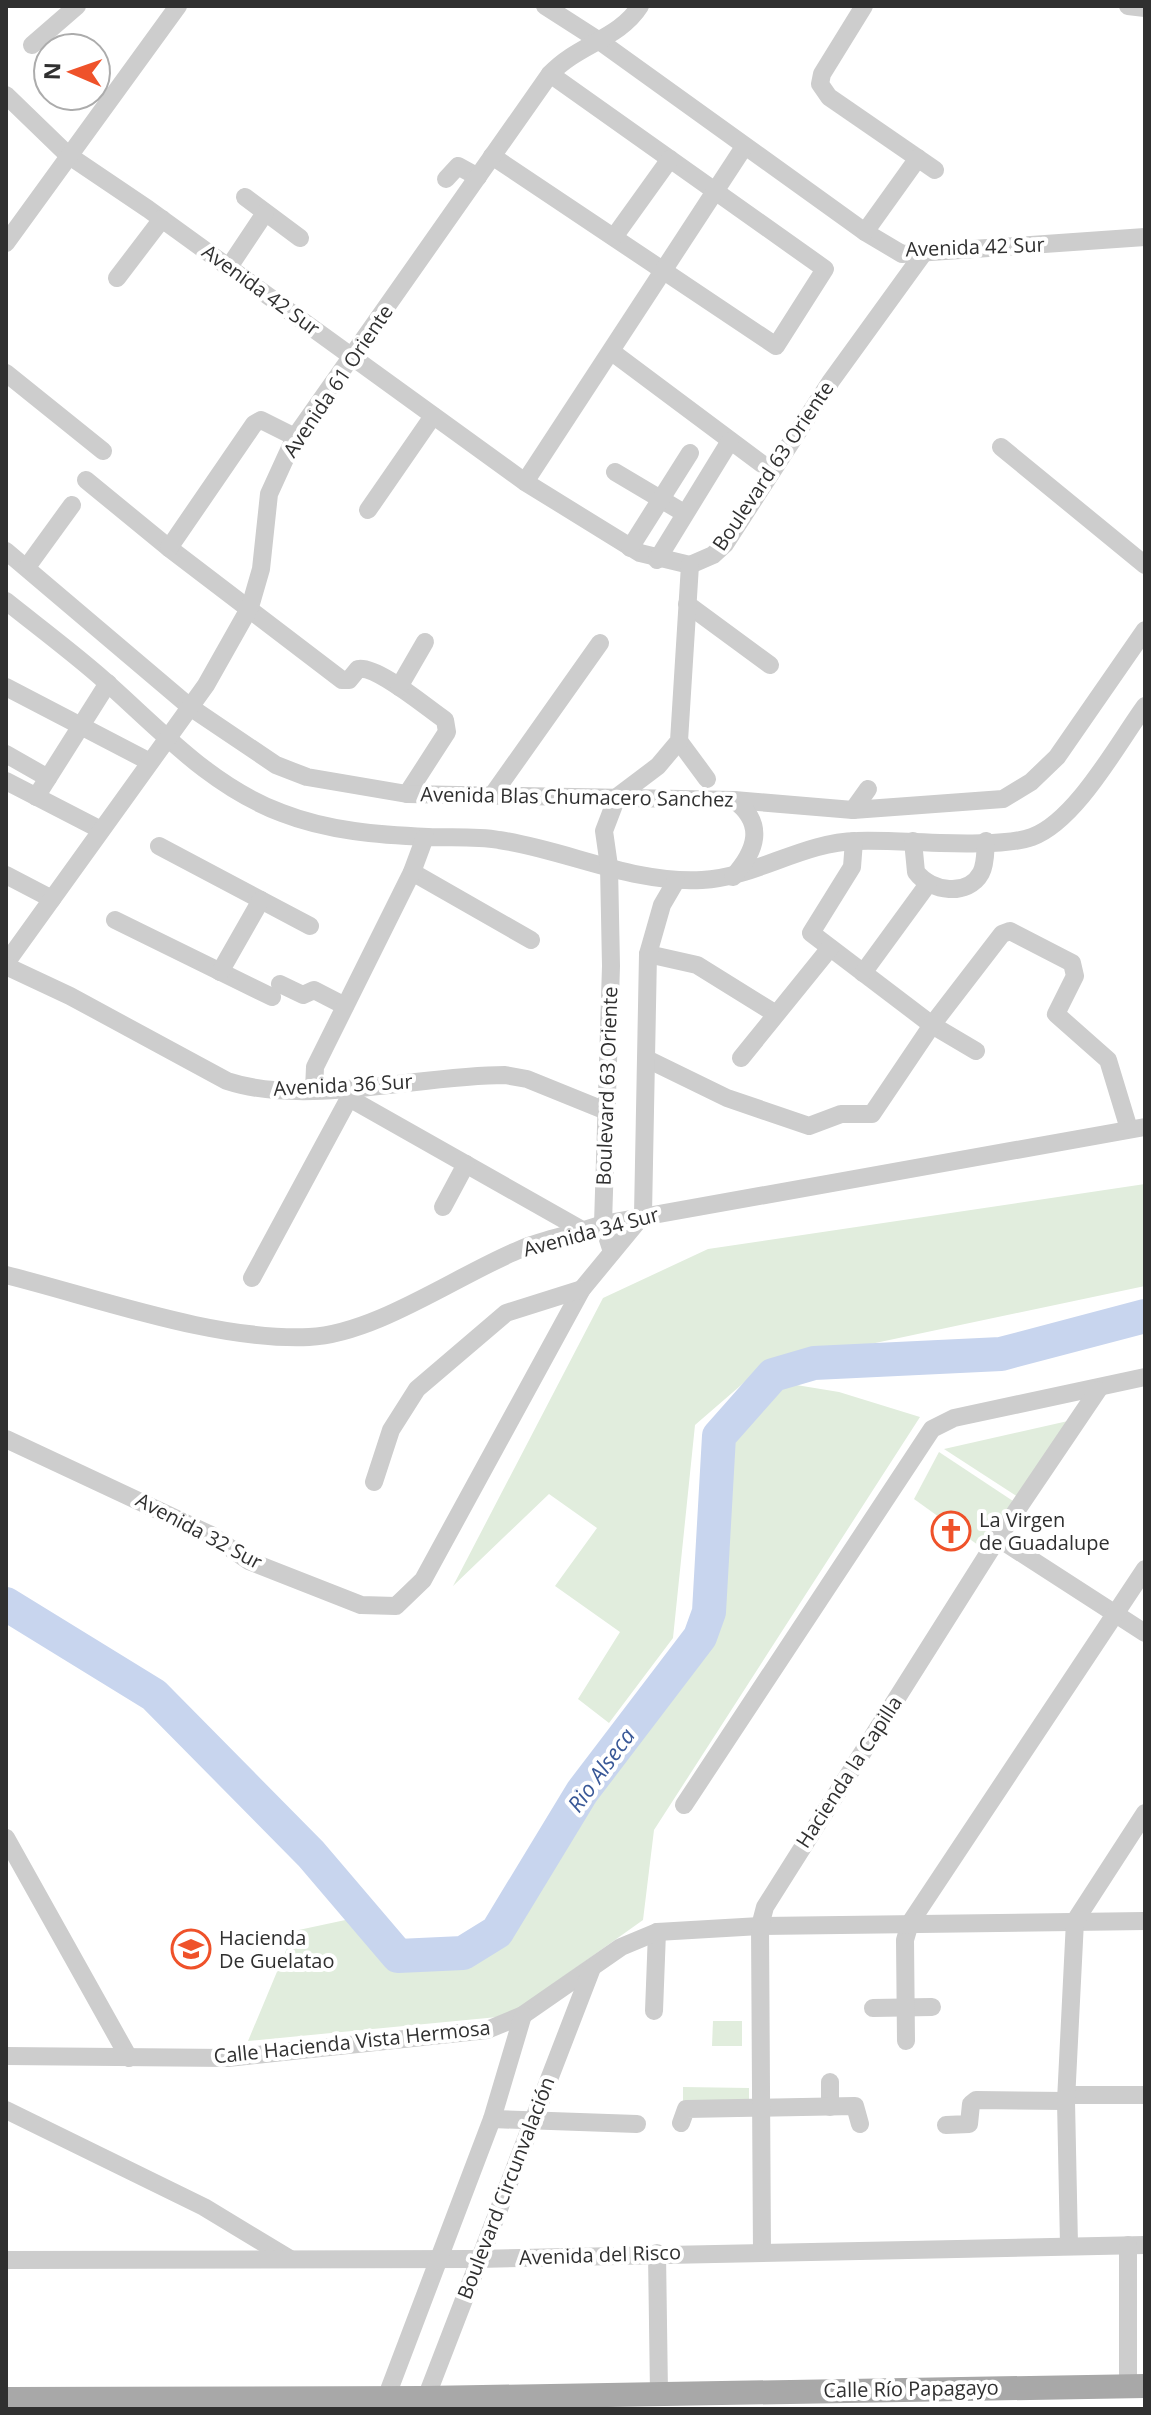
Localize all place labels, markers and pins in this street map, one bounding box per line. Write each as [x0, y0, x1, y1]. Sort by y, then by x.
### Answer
place label: La Virgen de Guadalupe [979, 1506, 1110, 1556]
church icon: La Virgen de Guadalupe [930, 1510, 972, 1552]
place label: Hacienda De Guelatao [219, 1924, 334, 1974]
school or university icon: Hacienda De Guelatao [170, 1928, 212, 1970]

